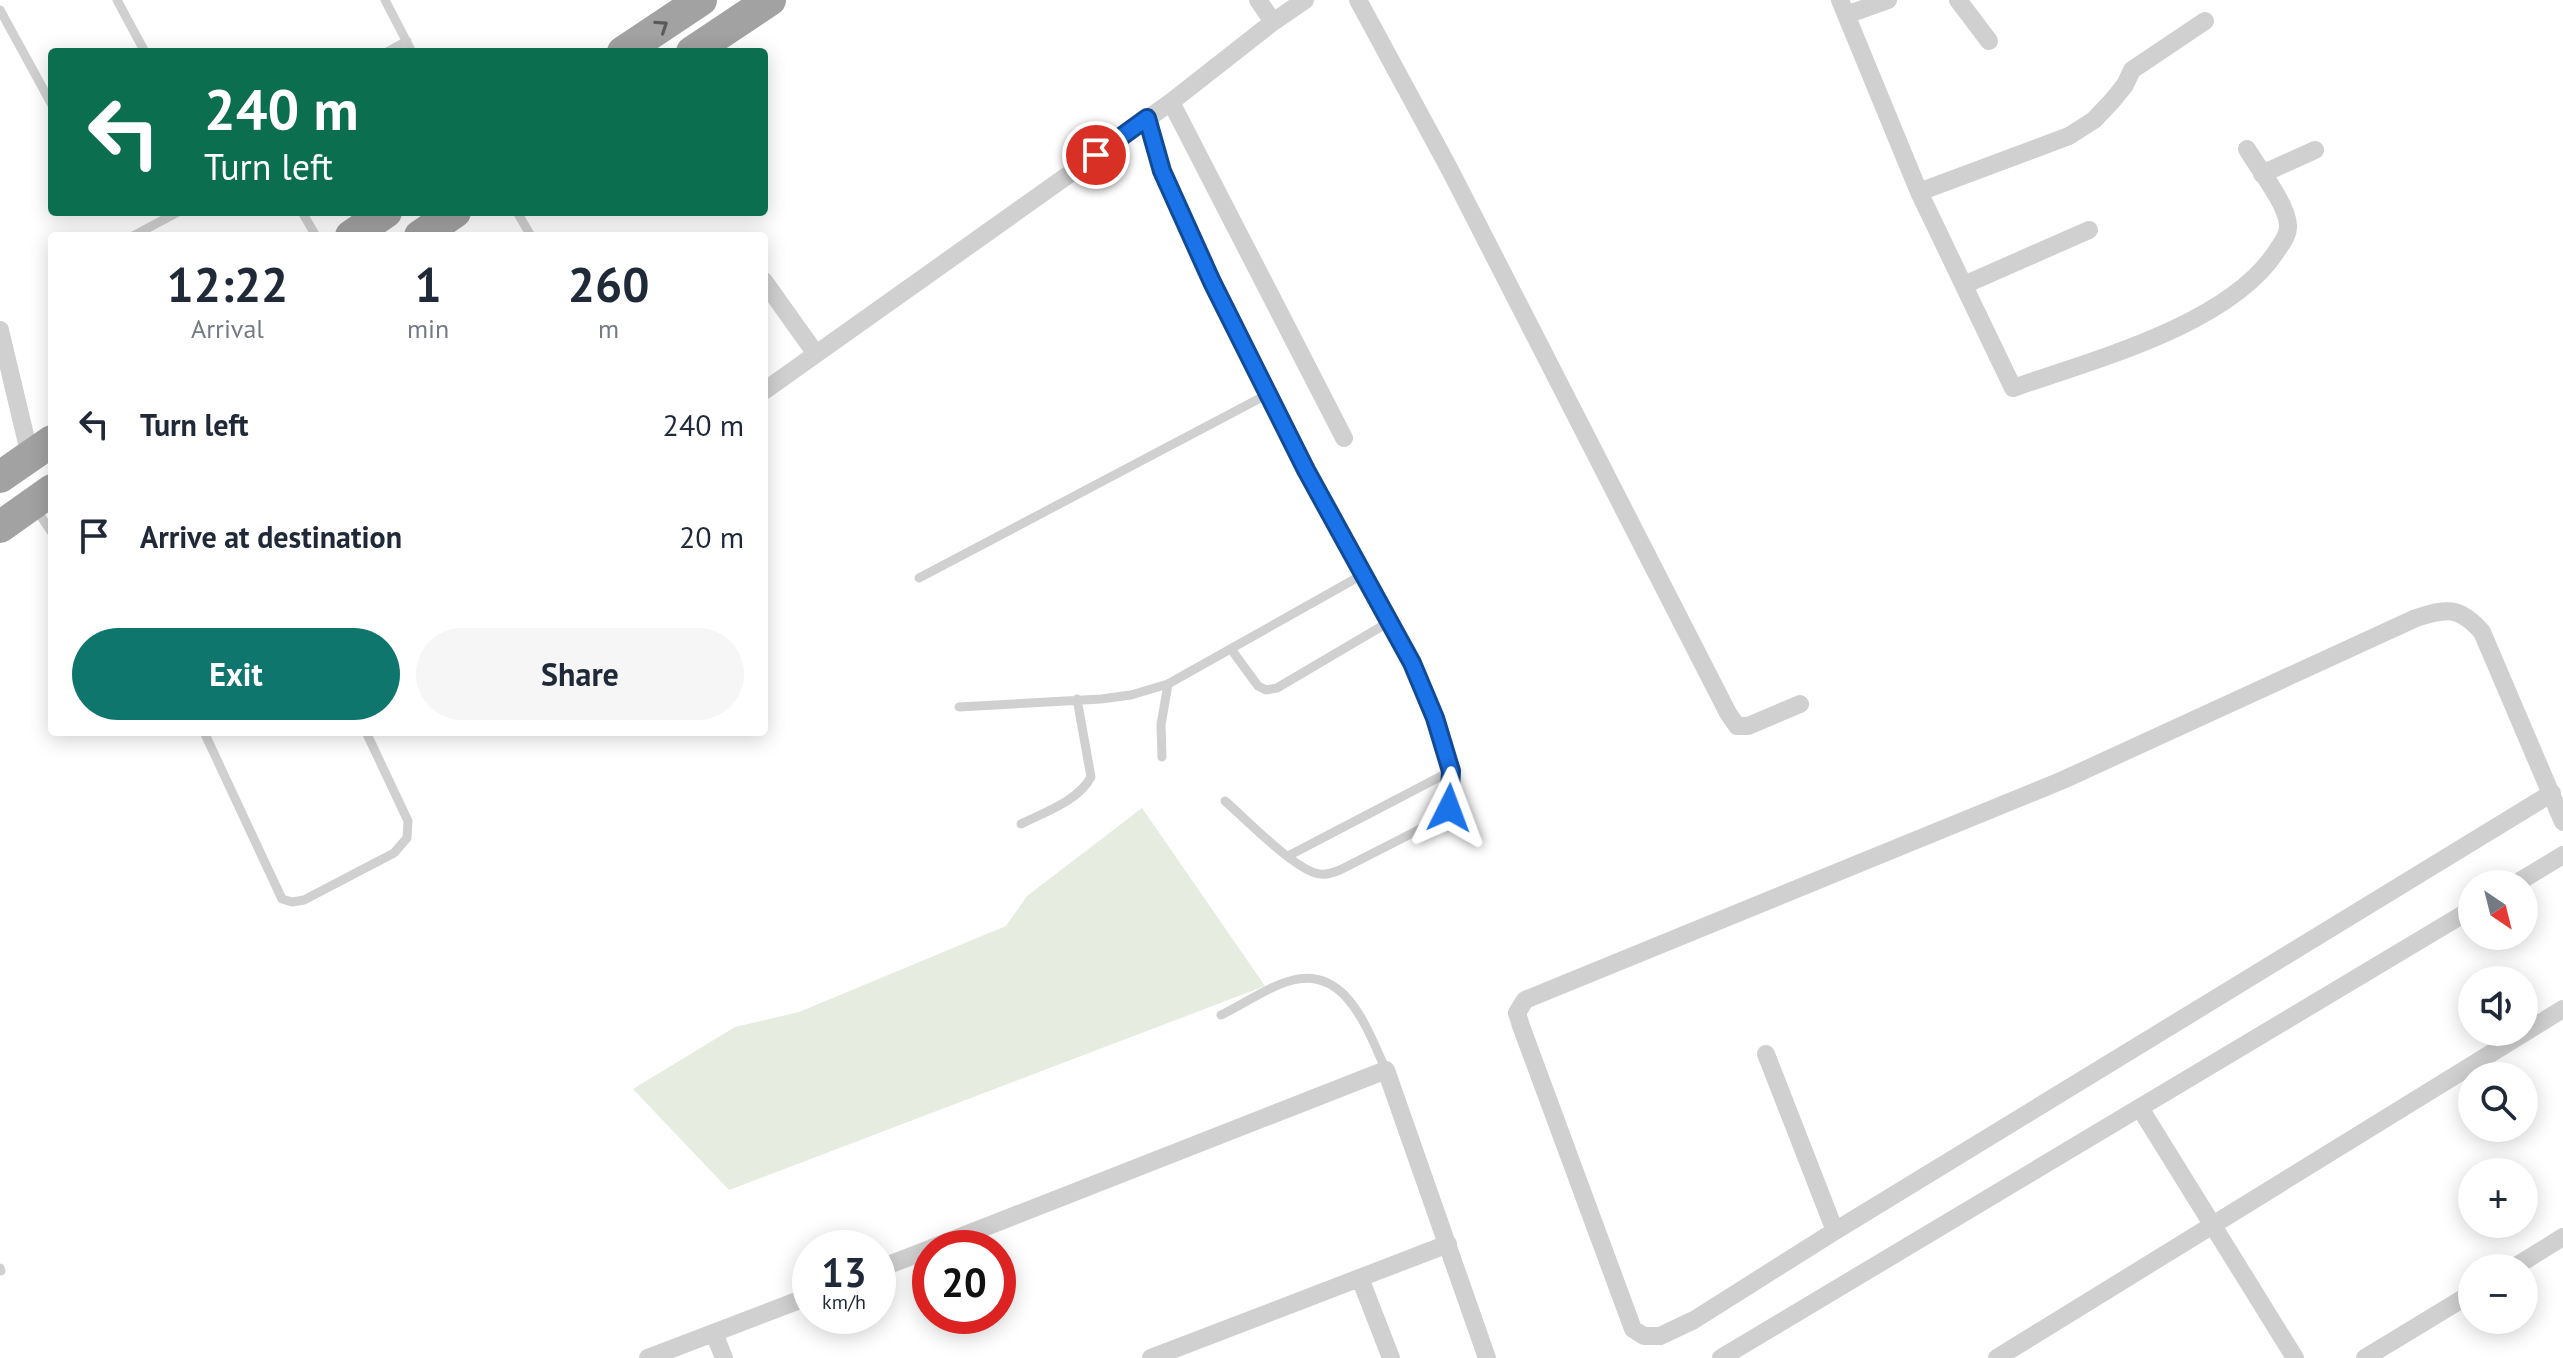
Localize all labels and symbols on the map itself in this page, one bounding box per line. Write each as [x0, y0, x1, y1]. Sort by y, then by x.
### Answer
one-way arrow [653, 21, 667, 36]
pin [1062, 121, 1130, 189]
position arrow [1407, 766, 1491, 850]
north arrow [2458, 870, 2538, 950]
speed limit sign: 20 [912, 1230, 1016, 1334]

